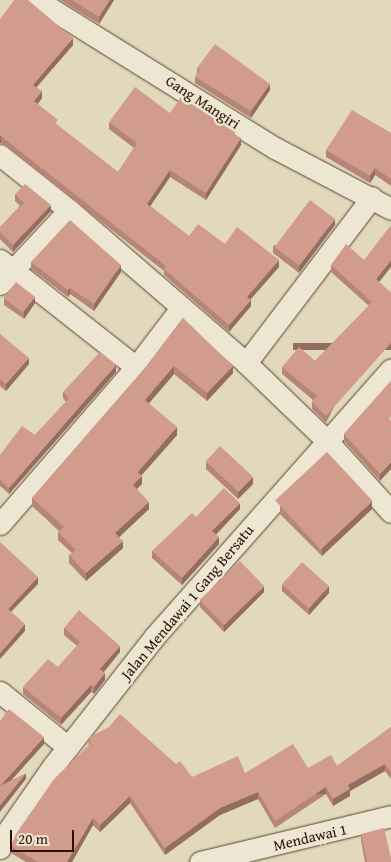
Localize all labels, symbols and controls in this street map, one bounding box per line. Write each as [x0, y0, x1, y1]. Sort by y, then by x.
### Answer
street label: Gang Mangiri [162, 71, 244, 133]
street label: Jalan Mendawai 1 Gang Bersatu [117, 521, 257, 683]
scale bar [12, 820, 76, 852]
street label: Mendawai 1 [271, 820, 349, 854]
text: 20 m [18, 828, 48, 849]

